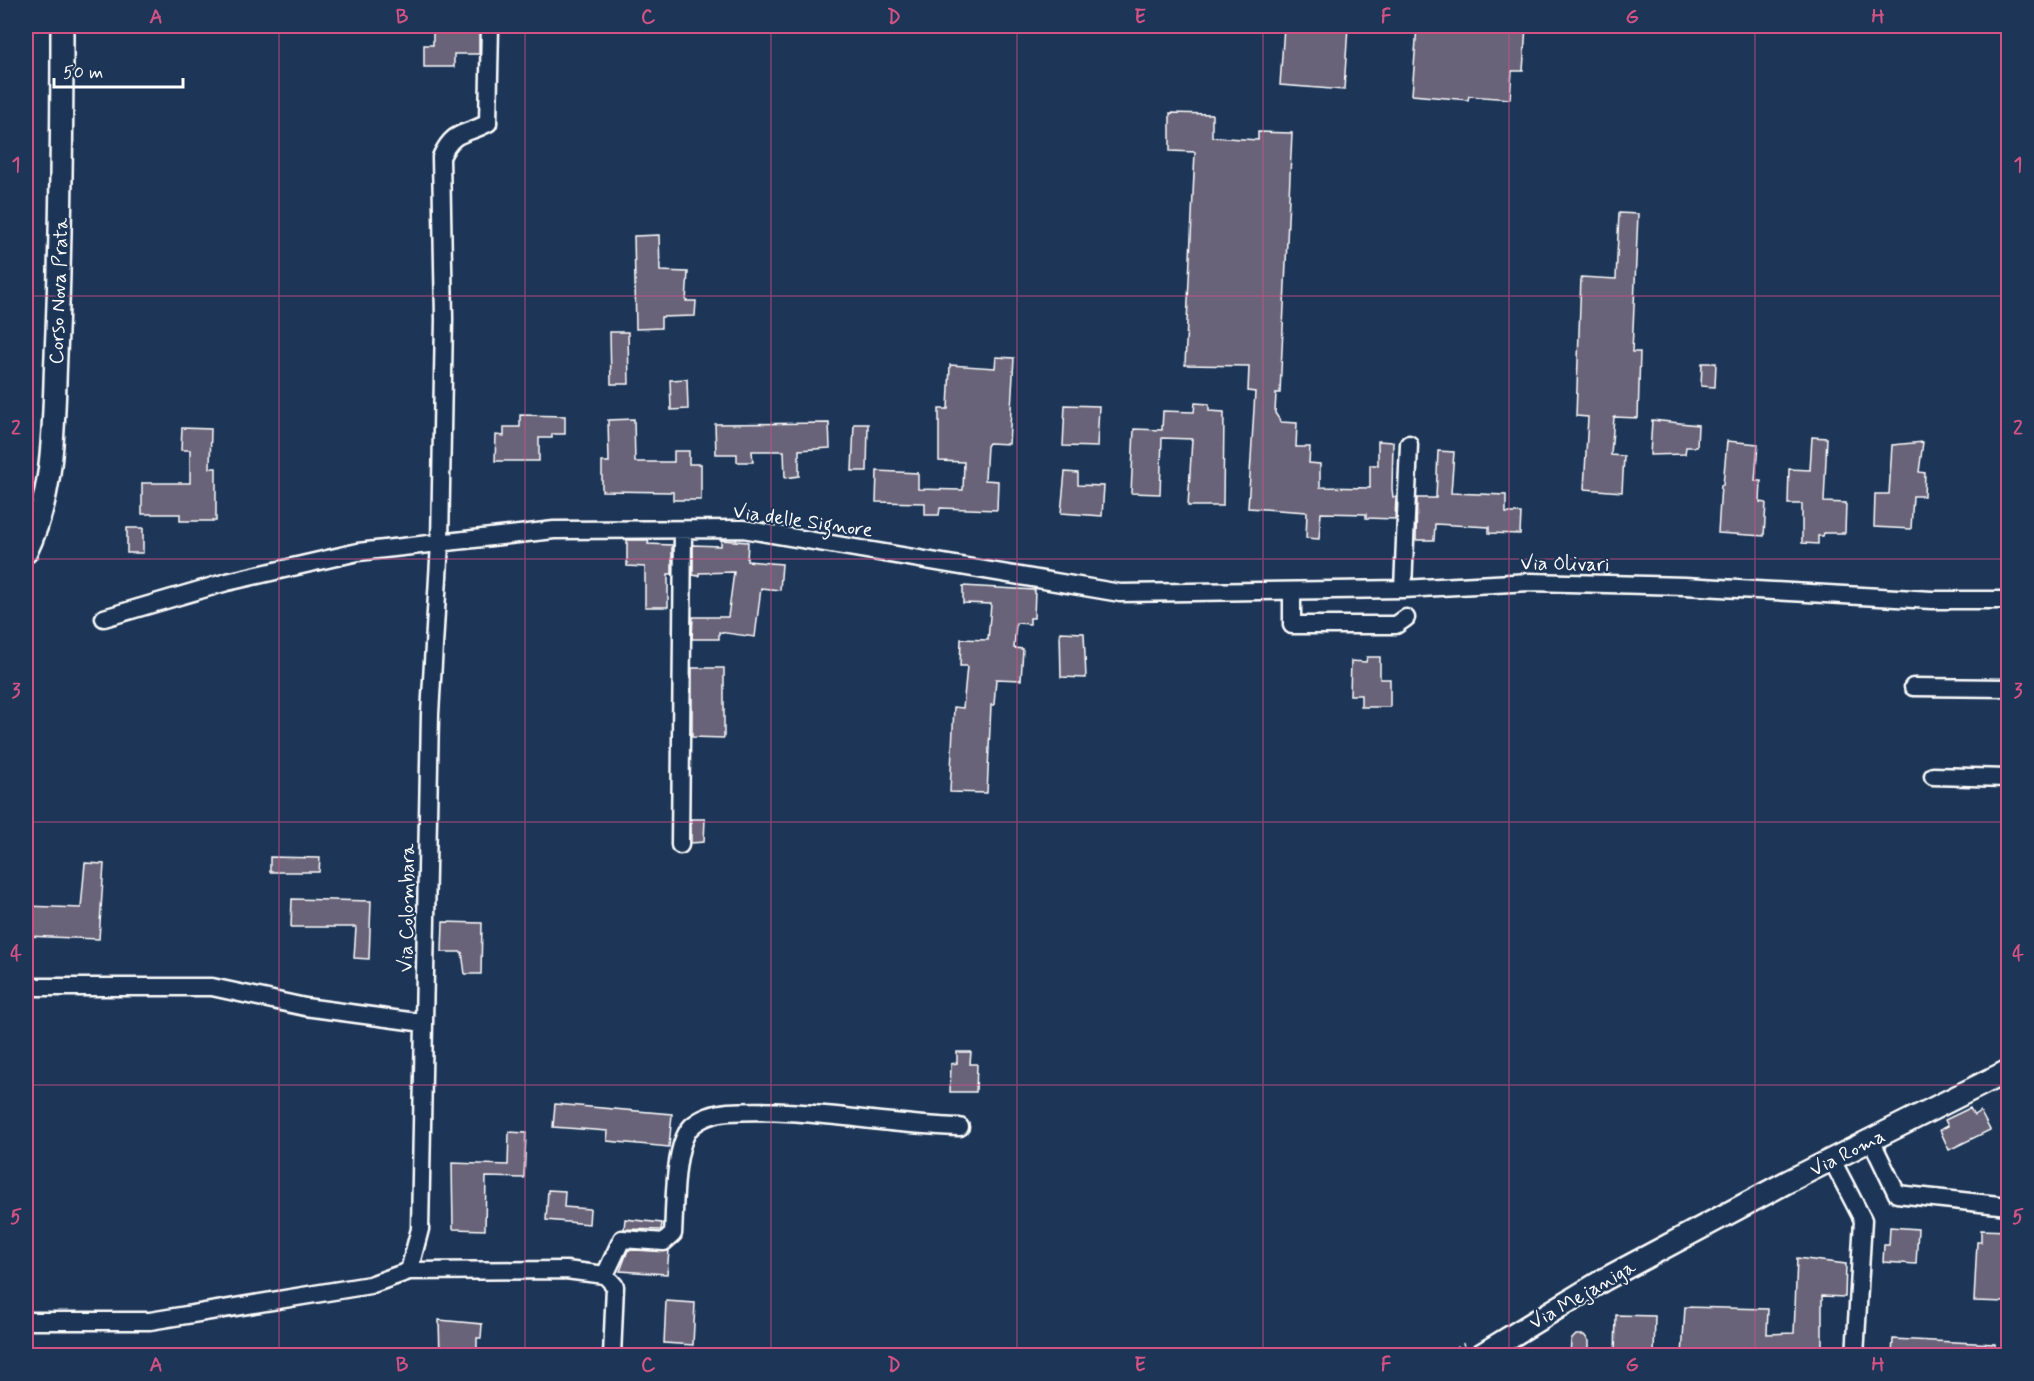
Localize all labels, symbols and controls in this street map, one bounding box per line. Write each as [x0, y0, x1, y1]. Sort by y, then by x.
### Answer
text: A [149, 4, 163, 31]
text: B [396, 4, 409, 31]
text: C [641, 4, 656, 31]
text: D [887, 4, 901, 31]
text: E [1134, 4, 1146, 31]
text: F [1381, 4, 1392, 31]
text: G [1625, 4, 1639, 31]
text: H [1871, 4, 1885, 31]
scale bar [54, 51, 183, 89]
text: 50 m [63, 61, 103, 85]
text: 1 [12, 152, 20, 179]
text: 1 [2014, 152, 2022, 179]
street label: Corso Nova Prata [43, 216, 76, 365]
text: 2 [11, 415, 21, 442]
text: 2 [2013, 415, 2023, 442]
street label: Via delle Signore [731, 498, 875, 547]
street label: Via Olivari [1520, 550, 1610, 579]
text: 3 [11, 678, 21, 705]
text: 3 [2013, 678, 2023, 705]
street label: Via Colombara [393, 842, 422, 973]
text: 4 [10, 941, 22, 968]
text: 4 [2012, 941, 2024, 968]
street label: Via Roma [1805, 1123, 1890, 1184]
text: 5 [10, 1204, 22, 1231]
text: 5 [2012, 1204, 2024, 1231]
street label: Via Mejaniga [1525, 1253, 1642, 1337]
text: A [149, 1352, 163, 1379]
text: B [396, 1352, 409, 1379]
text: C [641, 1352, 656, 1379]
text: D [887, 1352, 901, 1379]
text: E [1134, 1352, 1146, 1379]
text: F [1381, 1352, 1392, 1379]
text: G [1625, 1352, 1639, 1379]
text: H [1871, 1352, 1885, 1379]

